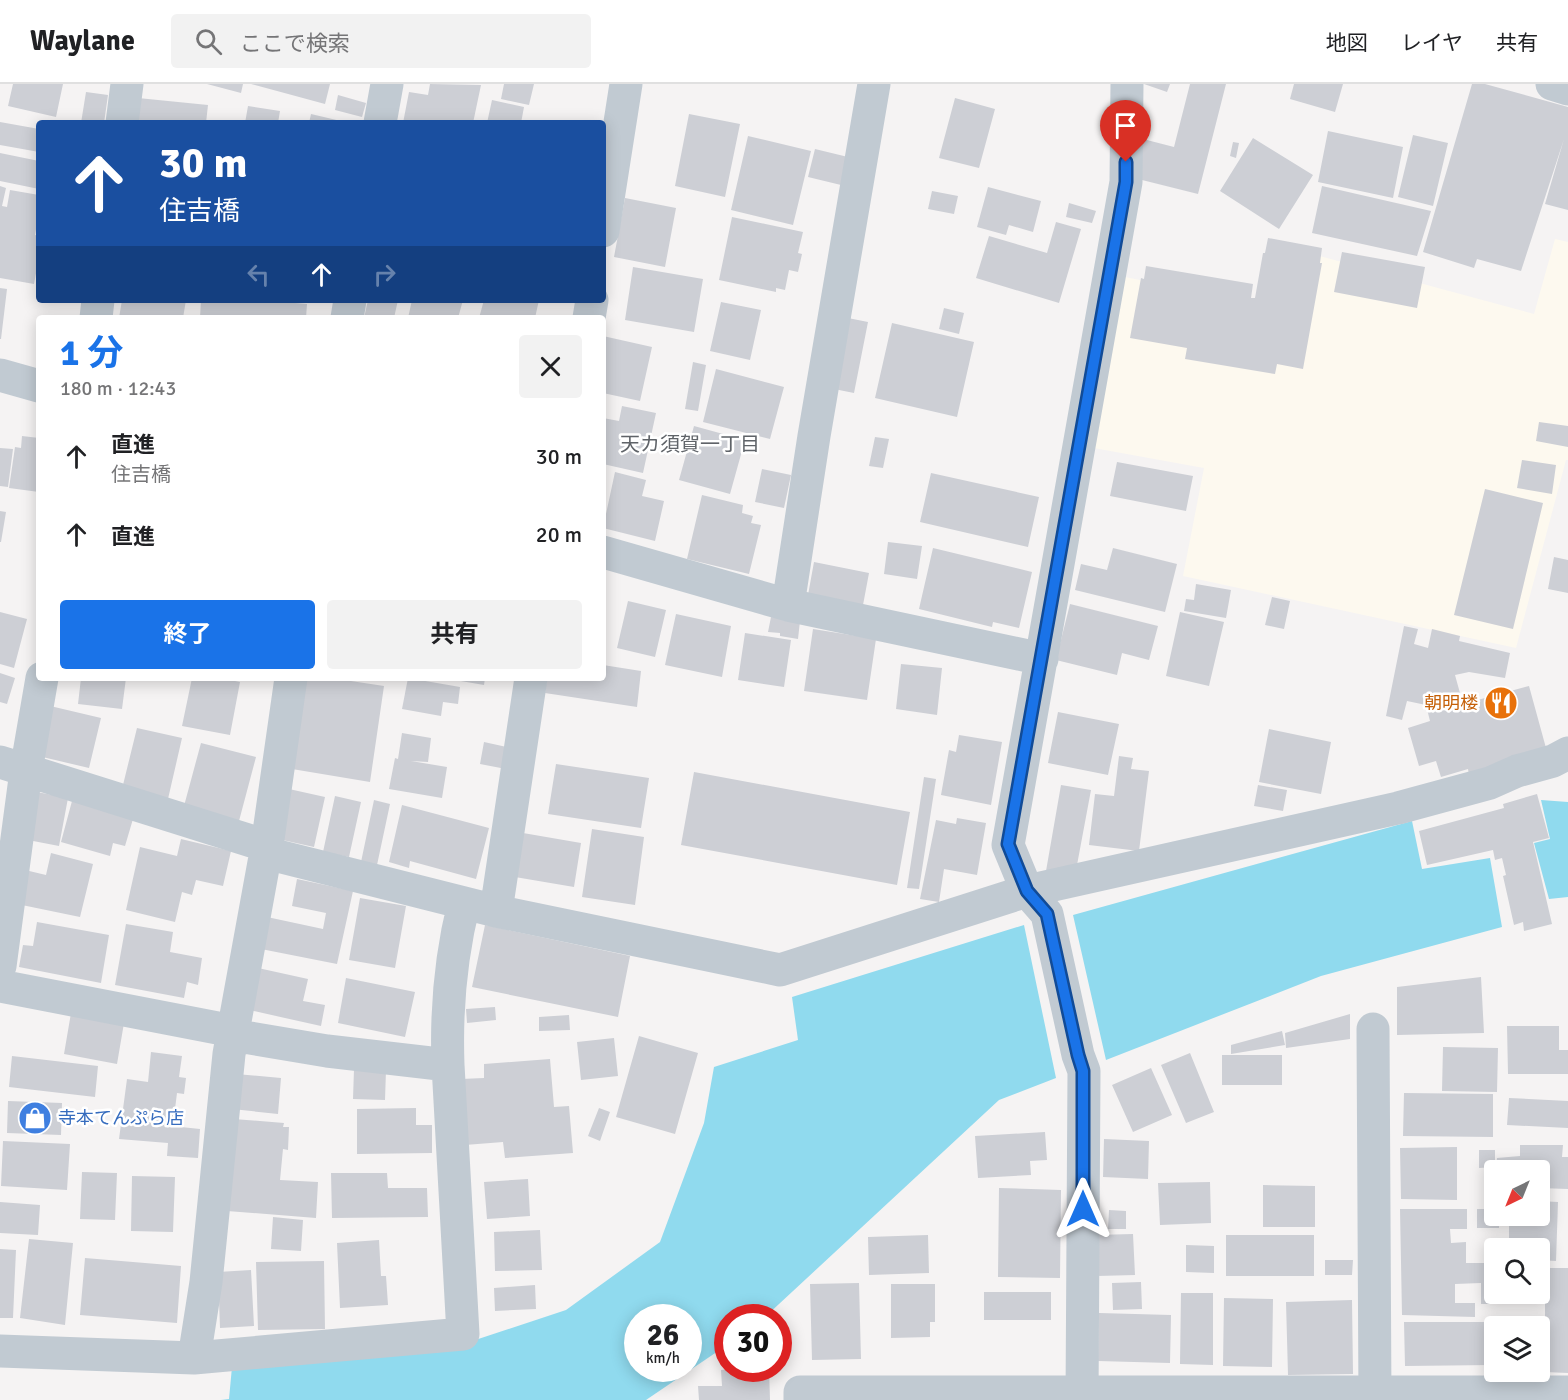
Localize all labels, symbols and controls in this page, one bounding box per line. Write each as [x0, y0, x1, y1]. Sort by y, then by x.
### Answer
search box [171, 14, 591, 68]
text: Waylane [30, 24, 135, 58]
icon: search [192, 25, 225, 58]
text: ここで検索 [240, 30, 350, 57]
text: 地図 [1326, 30, 1368, 56]
text: レイヤ [1401, 30, 1463, 56]
text: 共有 [1496, 30, 1538, 56]
pin [1100, 100, 1151, 162]
icon: arrive [1109, 109, 1142, 142]
text: 30 m [159, 138, 248, 189]
icon: ahead [60, 144, 138, 222]
text: 住吉橋 [159, 195, 240, 228]
icon: left [242, 258, 275, 291]
icon: ahead [305, 258, 338, 291]
icon: right [368, 258, 401, 291]
text: 1 分 [60, 331, 123, 376]
button: close [519, 335, 582, 398]
text: 180 m · 12:43 [60, 376, 176, 401]
text: 直進 [111, 431, 155, 458]
district label: 天カ須賀一丁目 [620, 432, 760, 457]
icon: ahead [60, 440, 93, 473]
text: 30 m [536, 443, 582, 470]
text: 住吉橋 [111, 462, 171, 487]
icon: ahead [60, 518, 93, 551]
text: 20 m [536, 521, 582, 548]
text: 直進 [111, 523, 155, 550]
button: 終了 [60, 600, 315, 669]
button: 共有 [327, 600, 582, 669]
restaurant icon: 朝明楼 [1483, 685, 1519, 721]
place label: 朝明楼 [1424, 692, 1478, 714]
shop icon: 寺本てんぷら店 [17, 1100, 53, 1136]
place label: 寺本てんぷら店 [58, 1107, 184, 1129]
north arrow [1484, 1160, 1550, 1226]
map controls [1484, 1160, 1550, 1382]
position arrow [1051, 1177, 1115, 1241]
button: search [1484, 1238, 1550, 1304]
speed limit sign: 30 [714, 1304, 792, 1382]
button: layers [1484, 1316, 1550, 1382]
text: 26 [647, 1317, 679, 1354]
text: km/h [646, 1349, 680, 1367]

